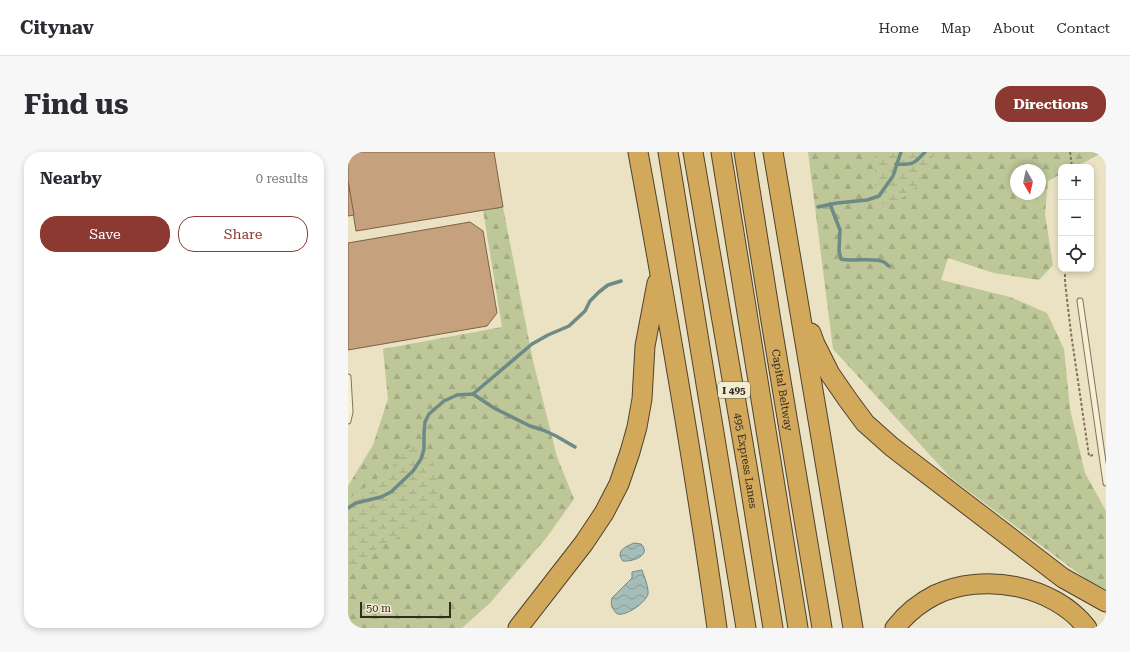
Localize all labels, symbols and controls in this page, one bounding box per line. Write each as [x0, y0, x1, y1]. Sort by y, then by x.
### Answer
text: Citynav [20, 16, 94, 39]
text: Home [878, 20, 919, 36]
text: Map [941, 20, 971, 36]
text: About [993, 20, 1035, 36]
text: Contact [1057, 20, 1110, 36]
button: Directions [995, 86, 1106, 122]
text: Find us [24, 88, 128, 121]
north arrow [1010, 164, 1046, 200]
map controls [1058, 164, 1094, 272]
button: + [1058, 164, 1094, 200]
text: Nearby [40, 168, 102, 188]
text: 0 results [256, 171, 308, 186]
button: − [1058, 200, 1094, 236]
button: Save [40, 216, 170, 252]
button: Share [178, 216, 308, 252]
button: locate [1058, 236, 1094, 272]
street label: Capital Beltway [769, 348, 795, 432]
road number: I 495 [718, 382, 750, 398]
street label: 495 Express Lanes [731, 412, 760, 509]
scale bar [360, 600, 451, 619]
text: 50 m [366, 602, 391, 615]

